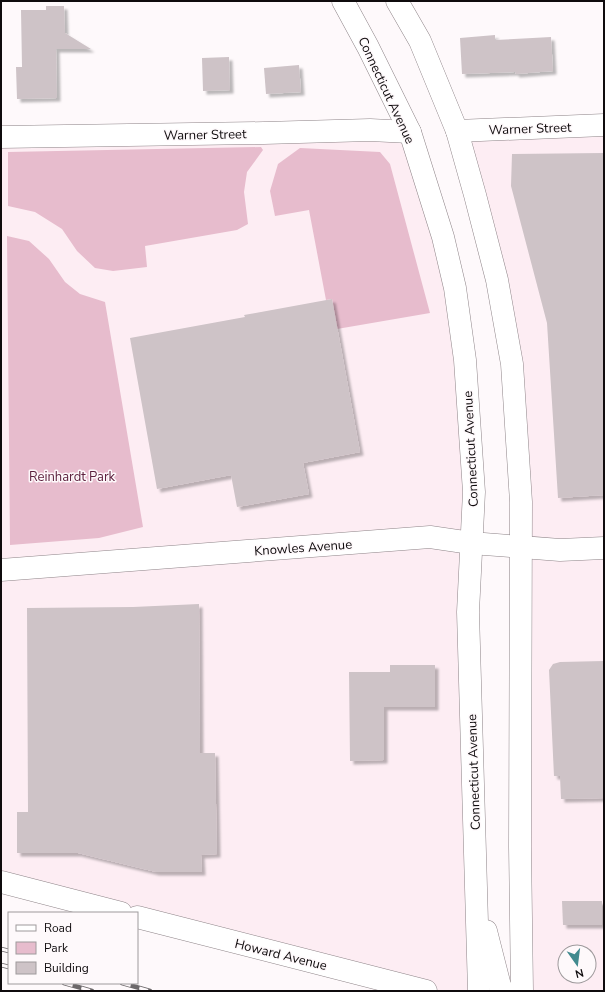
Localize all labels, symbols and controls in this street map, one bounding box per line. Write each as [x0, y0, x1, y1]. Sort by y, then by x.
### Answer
street label: Connecticut Avenue [353, 34, 419, 147]
street label: Warner Street [488, 119, 572, 139]
street label: Warner Street [163, 125, 247, 145]
street label: Connecticut Avenue [459, 390, 483, 507]
park label: Reinhardt Park [29, 468, 116, 486]
street label: Knowles Avenue [253, 536, 353, 560]
street label: Connecticut Avenue [463, 713, 485, 830]
legend [8, 912, 138, 984]
text: Road [44, 920, 72, 936]
street label: Howard Avenue [233, 935, 329, 975]
text: Park [44, 940, 69, 956]
north arrow [557, 944, 597, 984]
text: Building [44, 960, 89, 976]
text: N [573, 965, 585, 981]

